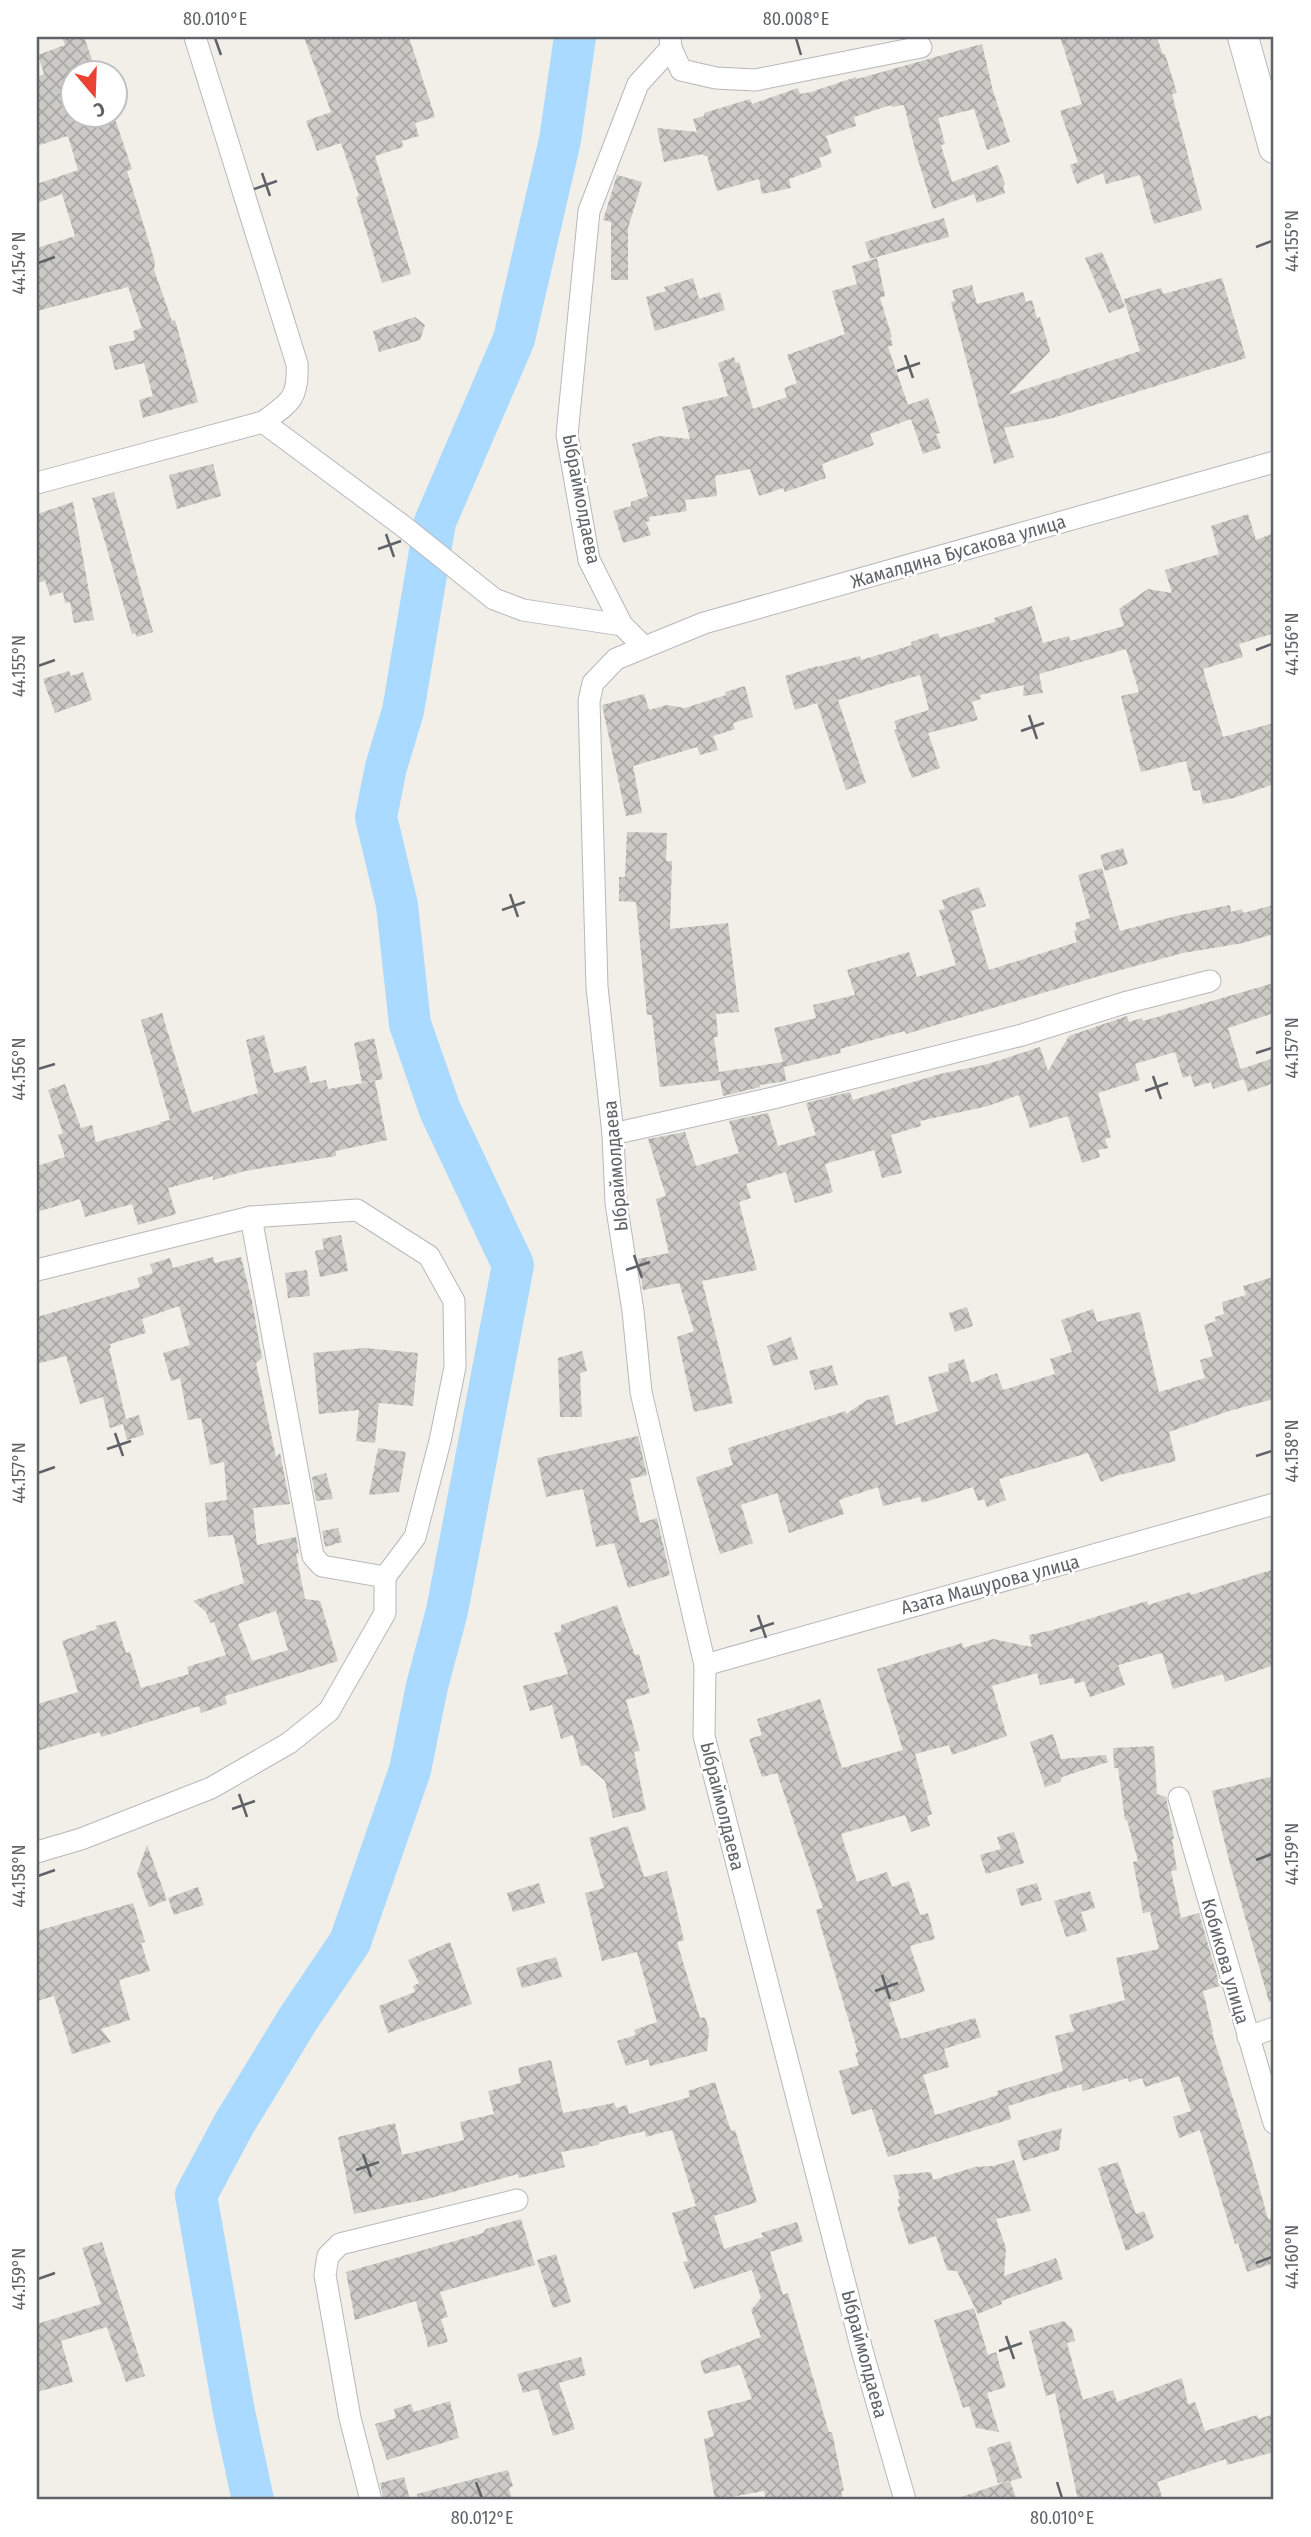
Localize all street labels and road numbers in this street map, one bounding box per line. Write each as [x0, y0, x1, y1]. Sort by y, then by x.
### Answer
street label: Ыбраймолдаева [558, 432, 605, 566]
street label: Жамалдина Бусакова улица [848, 510, 1068, 593]
street label: Ыбраймолдаева [598, 1099, 633, 1232]
street label: Азата Машурова улица [898, 1550, 1082, 1619]
street label: Ыбраймолдаева [695, 1740, 750, 1873]
street label: Кобикова улица [1197, 1896, 1254, 2027]
street label: Ыбраймолдаева [836, 2288, 893, 2421]

